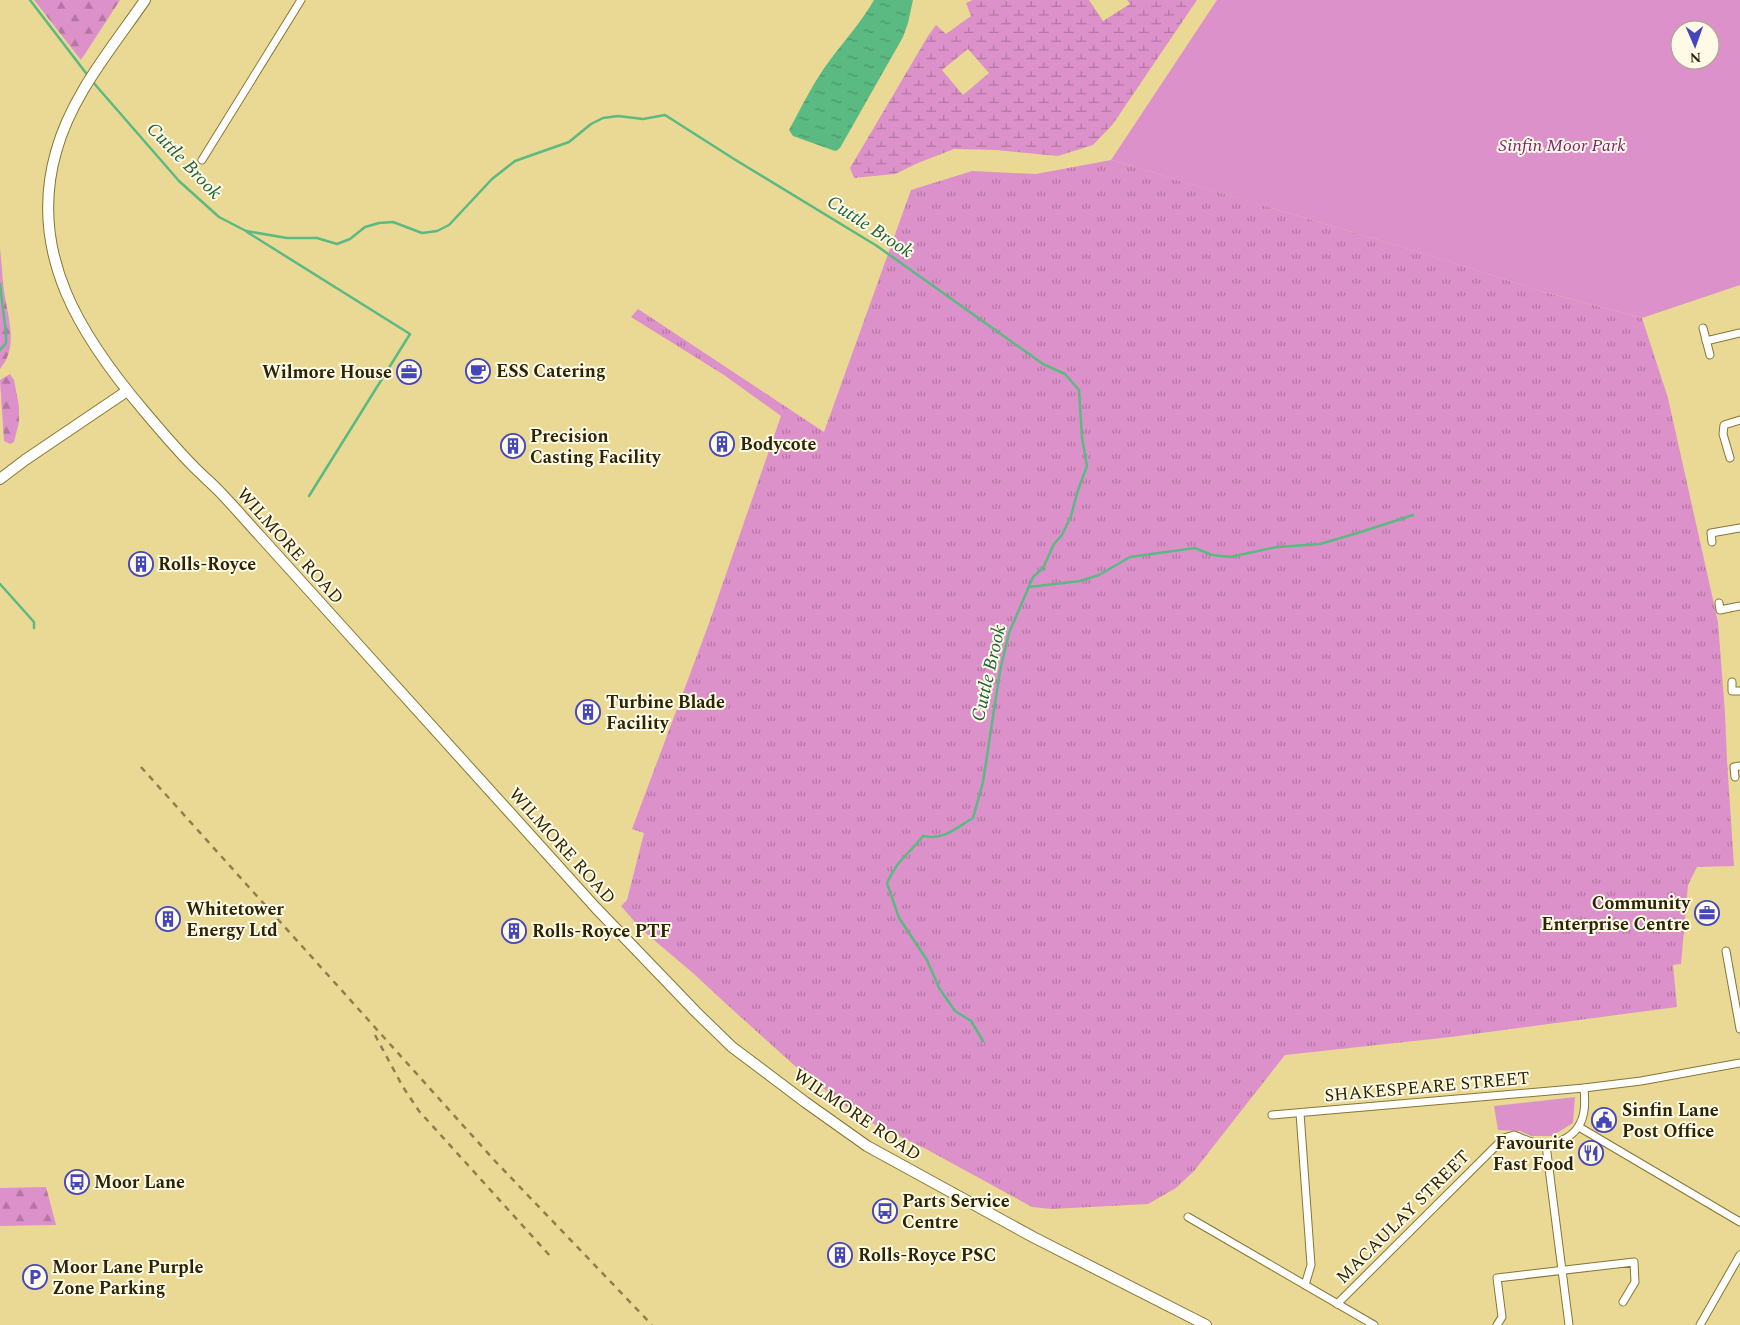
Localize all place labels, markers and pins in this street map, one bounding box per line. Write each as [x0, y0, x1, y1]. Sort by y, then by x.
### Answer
cafe icon: ESS Catering [465, 358, 491, 384]
place label: ESS Catering [496, 358, 606, 385]
place label: Wilmore House [262, 359, 392, 386]
office icon: Wilmore House [396, 359, 422, 385]
place label: Precision Casting Facility [530, 423, 662, 471]
building icon: Bodycote [709, 431, 735, 457]
place label: Bodycote [740, 431, 817, 458]
building icon: Precision Casting Facility [500, 433, 526, 459]
building icon: Rolls-Royce [128, 551, 154, 577]
place label: Rolls-Royce [158, 551, 256, 578]
place label: Turbine Blade Facility [606, 689, 725, 737]
building icon: Turbine Blade Facility [575, 699, 601, 725]
place label: Community Enterprise Centre [1541, 890, 1691, 938]
place label: Whitetower Energy Ltd [186, 896, 284, 944]
office icon: Community Enterprise Centre [1694, 900, 1720, 926]
building icon: Whitetower Energy Ltd [155, 906, 181, 932]
building icon: Rolls-Royce PTF [501, 918, 527, 944]
place label: Rolls-Royce PTF [532, 918, 671, 945]
place label: Sinfin Lane Post Office [1622, 1097, 1719, 1145]
public building icon: Sinfin Lane Post Office [1591, 1107, 1617, 1133]
place label: Favourite Fast Food [1493, 1130, 1575, 1178]
restaurant icon: Favourite Fast Food [1578, 1140, 1604, 1166]
bus stop icon: Moor Lane [64, 1169, 90, 1195]
place label: Moor Lane [94, 1169, 185, 1196]
place label: Parts Service Centre [902, 1188, 1010, 1236]
bus stop icon: Parts Service Centre [872, 1198, 898, 1224]
building icon: Rolls-Royce PSC [827, 1242, 853, 1268]
place label: Rolls-Royce PSC [858, 1242, 996, 1269]
place label: Moor Lane Purple Zone Parking [52, 1254, 204, 1302]
parking icon: Moor Lane Purple Zone Parking [22, 1264, 48, 1290]

